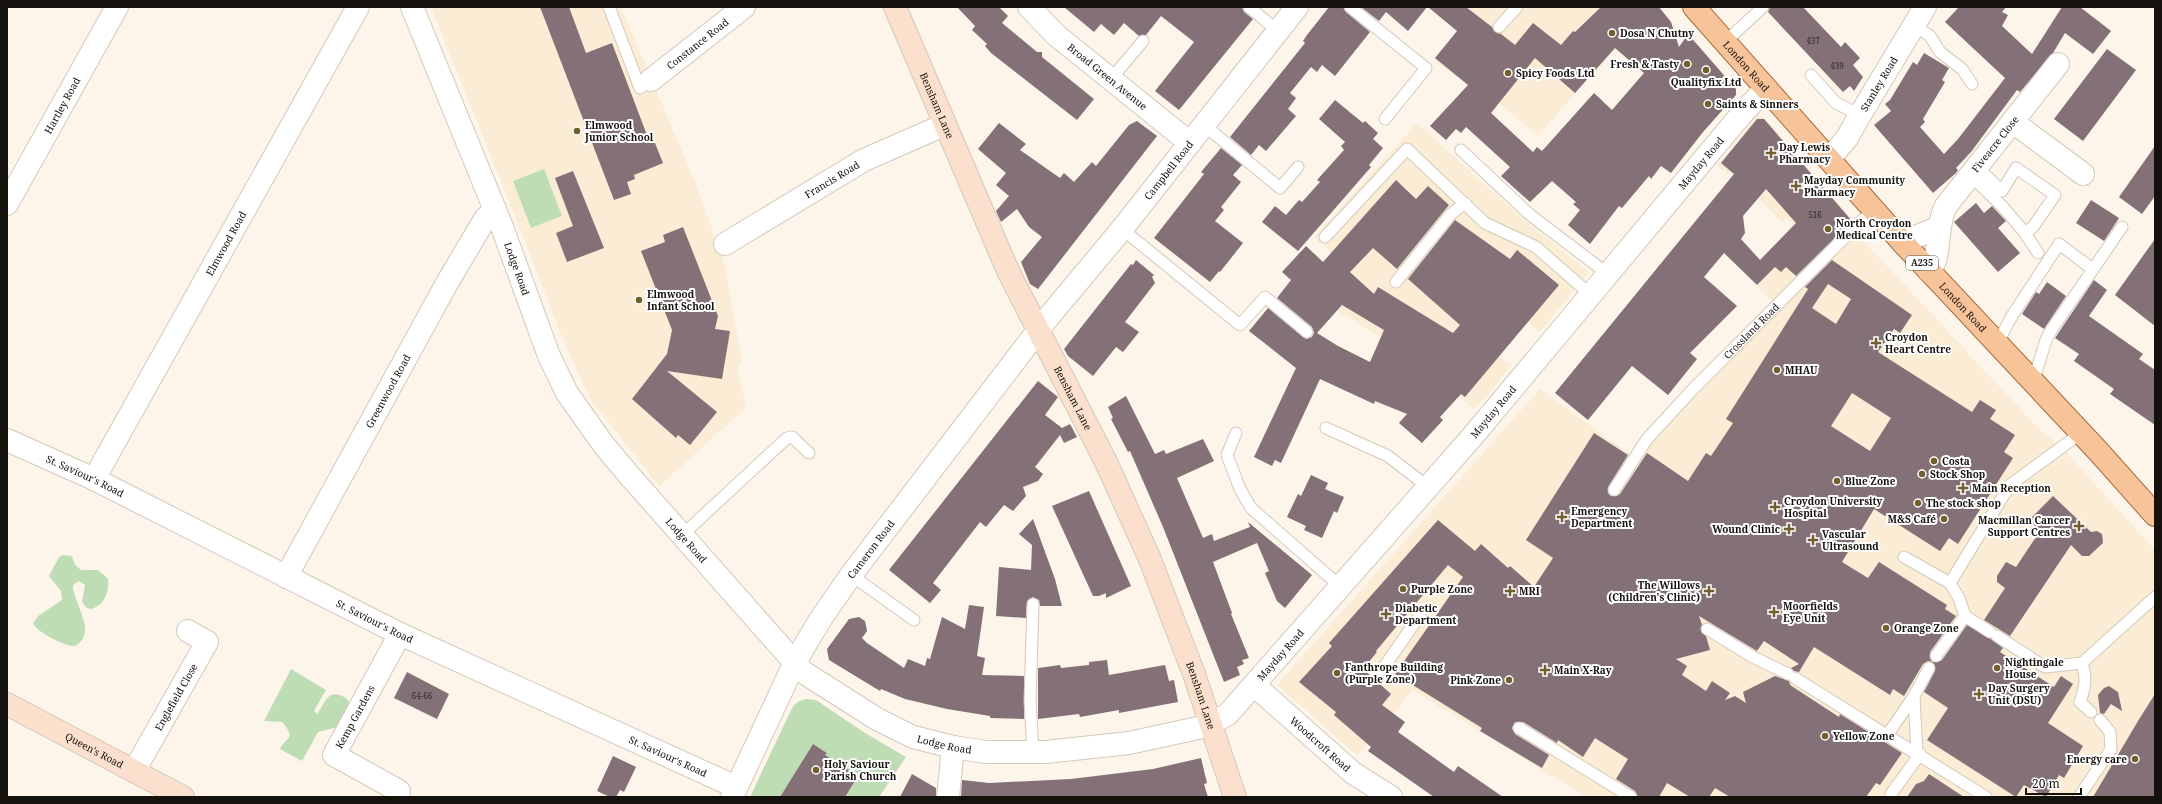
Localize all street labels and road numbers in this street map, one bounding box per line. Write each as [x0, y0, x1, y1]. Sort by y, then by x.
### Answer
street label: Constance Road [663, 15, 731, 72]
street label: London Road [1720, 38, 1773, 95]
street label: Broad Green Avenue [1065, 40, 1150, 113]
street label: Stanley Road [1857, 54, 1901, 114]
street label: Bensham Lane [917, 70, 957, 141]
street label: Hartley Road [41, 75, 83, 136]
street label: Fiveacre Close [1968, 113, 2022, 175]
street label: Mayday Road [1675, 134, 1727, 192]
street label: Campbell Road [1141, 138, 1196, 203]
street label: Francis Road [802, 157, 862, 201]
street label: Elmwood Road [202, 209, 249, 278]
street label: Lodge Road [501, 240, 533, 297]
road number: A235 [1906, 256, 1938, 270]
street label: London Road [1936, 279, 1990, 335]
street label: Crossland Road [1720, 300, 1782, 362]
street label: Greenwood Road [362, 352, 414, 430]
street label: Bensham Lane [1051, 363, 1096, 433]
street label: Mayday Road [1467, 382, 1519, 441]
street label: St. Saviour's Road [44, 452, 127, 500]
street label: Lodge Road [663, 515, 710, 566]
street label: Cameron Road [844, 517, 898, 581]
street label: St. Saviour's Road [334, 596, 416, 646]
street label: Mayday Road [1254, 626, 1307, 683]
street label: Bensham Lane [1183, 660, 1219, 731]
street label: Englefield Close [151, 661, 201, 733]
street label: Kemp Gardens [332, 682, 378, 751]
street label: Woodcroft Road [1287, 713, 1354, 775]
street label: Queen's Road [63, 729, 126, 771]
street label: Lodge Road [916, 731, 973, 757]
street label: St. Saviour's Road [627, 732, 710, 780]

